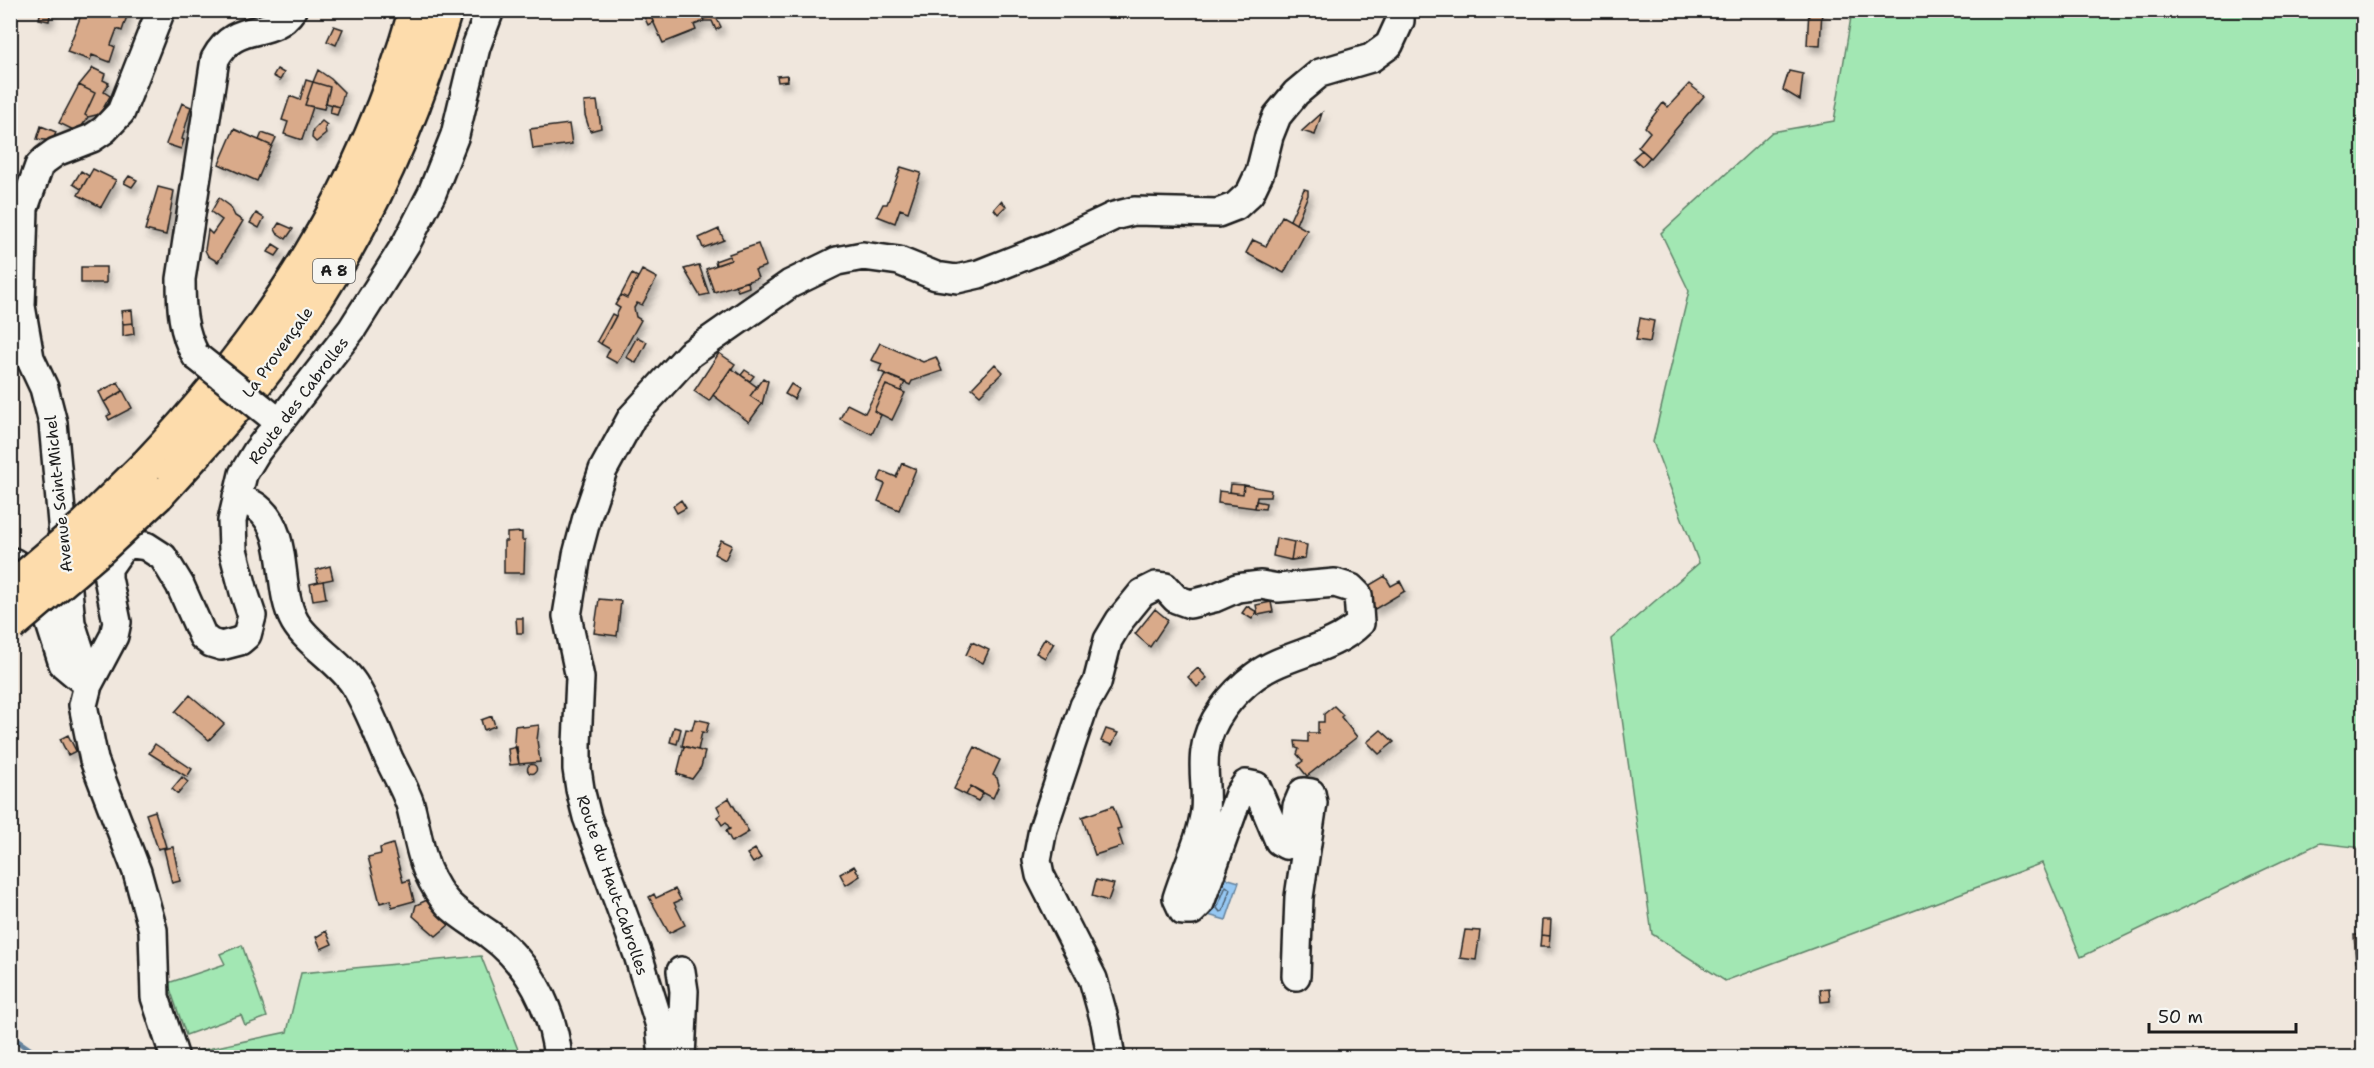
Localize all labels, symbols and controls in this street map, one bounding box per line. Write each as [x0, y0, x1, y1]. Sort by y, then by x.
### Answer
road number: A 8 [313, 259, 355, 283]
street label: La Provençale [237, 303, 318, 402]
street label: Route des Cabrolles [244, 332, 353, 468]
street label: Avenue Saint-Michel [40, 414, 77, 573]
street label: Route du Haut-Cabrolles [572, 792, 653, 978]
scale bar [2149, 996, 2296, 1034]
text: 50 m [2158, 1005, 2203, 1029]

